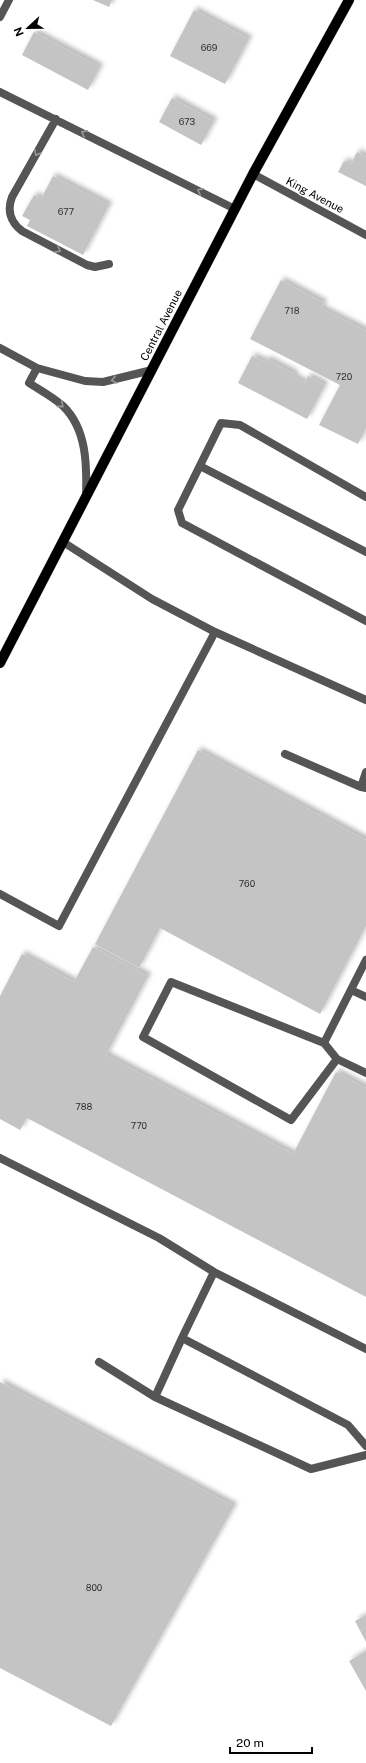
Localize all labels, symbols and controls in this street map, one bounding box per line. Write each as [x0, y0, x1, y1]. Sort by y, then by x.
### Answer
north arrow [8, 8, 48, 48]
text: N [12, 26, 26, 38]
house number: 669 [201, 42, 218, 53]
house number: 673 [179, 116, 195, 127]
one-way arrow [80, 130, 88, 138]
one-way arrow [34, 149, 41, 156]
street label: King Avenue [284, 175, 346, 215]
one-way arrow [197, 188, 204, 196]
house number: 677 [58, 206, 74, 217]
one-way arrow [54, 245, 61, 253]
street label: Central Avenue [138, 287, 184, 363]
house number: 718 [284, 305, 300, 316]
house number: 720 [336, 371, 353, 382]
one-way arrow [111, 375, 117, 383]
one-way arrow [57, 401, 64, 408]
house number: 760 [239, 878, 256, 889]
house number: 788 [76, 1101, 93, 1112]
house number: 770 [131, 1120, 148, 1131]
house number: 800 [86, 1582, 103, 1593]
scale bar [230, 1729, 312, 1755]
text: 20 m [236, 1736, 264, 1750]

